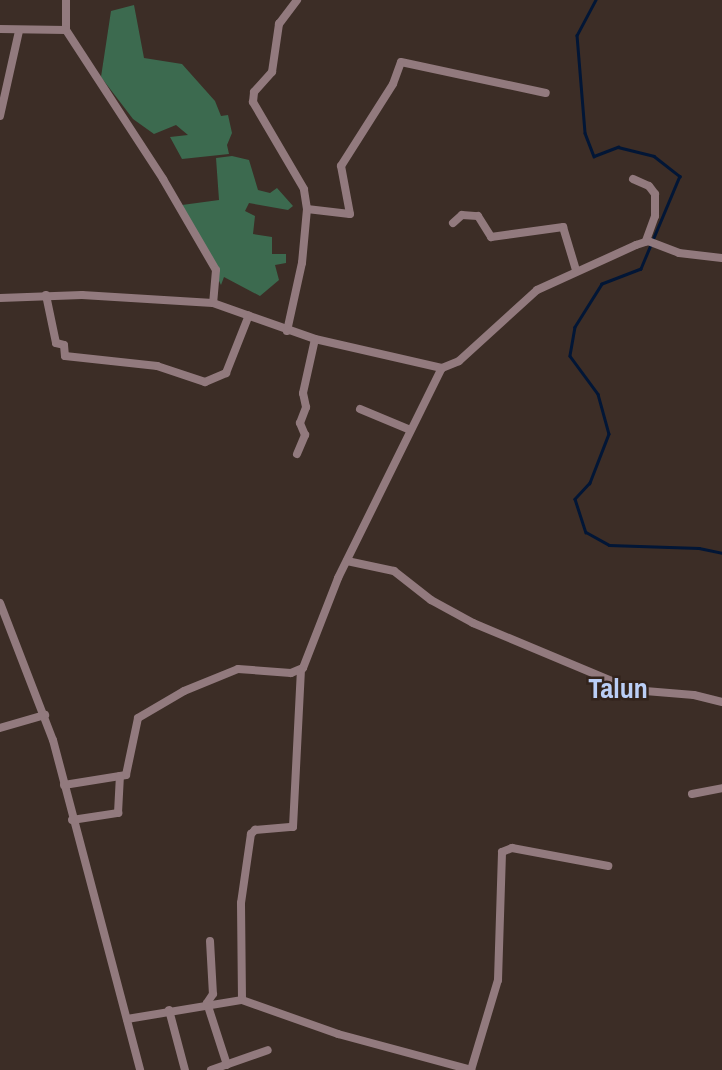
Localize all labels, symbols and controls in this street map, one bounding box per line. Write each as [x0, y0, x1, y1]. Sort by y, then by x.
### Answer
district label: Talun [588, 671, 648, 705]

